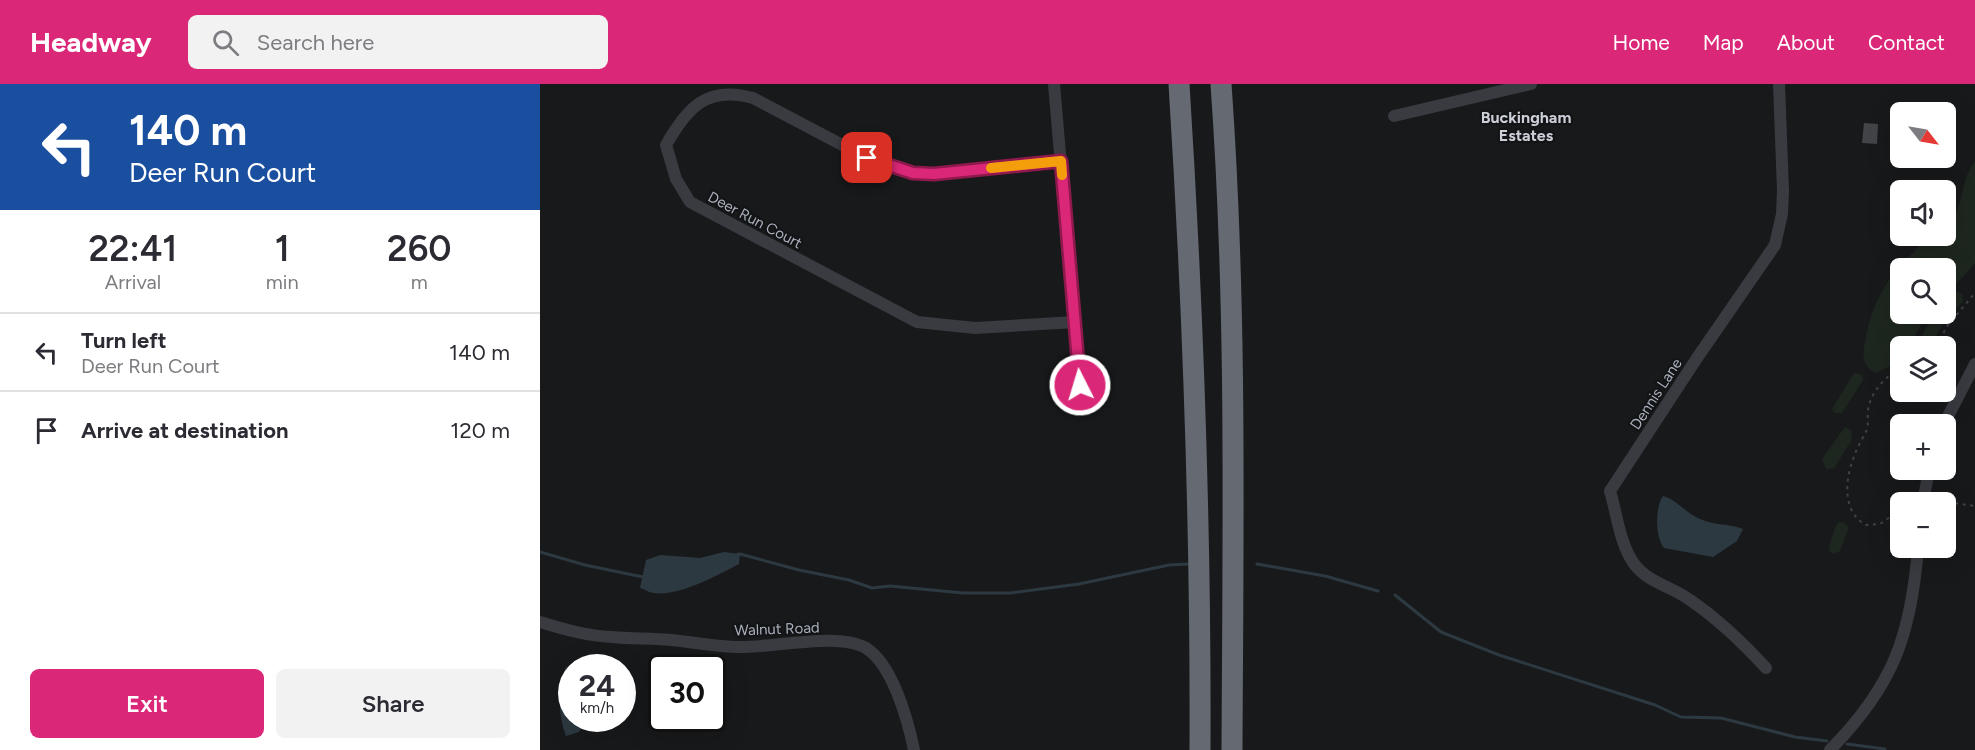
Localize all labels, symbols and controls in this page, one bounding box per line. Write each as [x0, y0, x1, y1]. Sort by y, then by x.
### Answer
search box [188, 15, 608, 69]
text: Headway [30, 25, 152, 59]
icon: search [209, 26, 242, 59]
text: Search here [257, 29, 374, 56]
text: Home [1613, 30, 1670, 55]
text: Map [1703, 30, 1744, 55]
text: About [1777, 30, 1835, 55]
text: Contact [1868, 30, 1945, 55]
north arrow [1890, 102, 1956, 168]
map controls [1890, 102, 1956, 558]
text: 140 m [129, 105, 247, 156]
icon: left [30, 108, 108, 186]
district label: Buckingham Estates [1481, 108, 1571, 145]
pin [841, 132, 892, 183]
icon: arrive [850, 141, 883, 174]
text: Deer Run Court [129, 156, 316, 189]
button: sound [1890, 180, 1956, 246]
street label: Deer Run Court [705, 188, 805, 252]
text: 22:41 [88, 227, 177, 270]
text: 1 [275, 227, 290, 270]
text: 260 [387, 227, 452, 270]
button: search [1890, 258, 1956, 324]
text: Arrival [105, 270, 161, 294]
text: min [266, 270, 299, 294]
text: m [411, 270, 428, 294]
text: Turn left [81, 327, 167, 354]
icon: left [30, 336, 63, 369]
button: layers [1890, 336, 1956, 402]
text: 140 m [449, 339, 510, 366]
position arrow [1048, 353, 1112, 417]
text: Deer Run Court [81, 354, 220, 378]
street label: Dennis Lane [1626, 355, 1686, 433]
icon: arrive [30, 414, 63, 447]
button: + [1890, 414, 1956, 480]
text: Arrive at destination [81, 417, 289, 444]
text: 120 m [450, 417, 510, 444]
button: − [1890, 492, 1956, 558]
street label: Walnut Road [734, 619, 820, 639]
speed limit sign: 30 [648, 654, 726, 732]
text: 24 [579, 667, 615, 704]
button: Exit [30, 669, 264, 738]
button: Share [276, 669, 510, 738]
text: km/h [580, 699, 614, 717]

